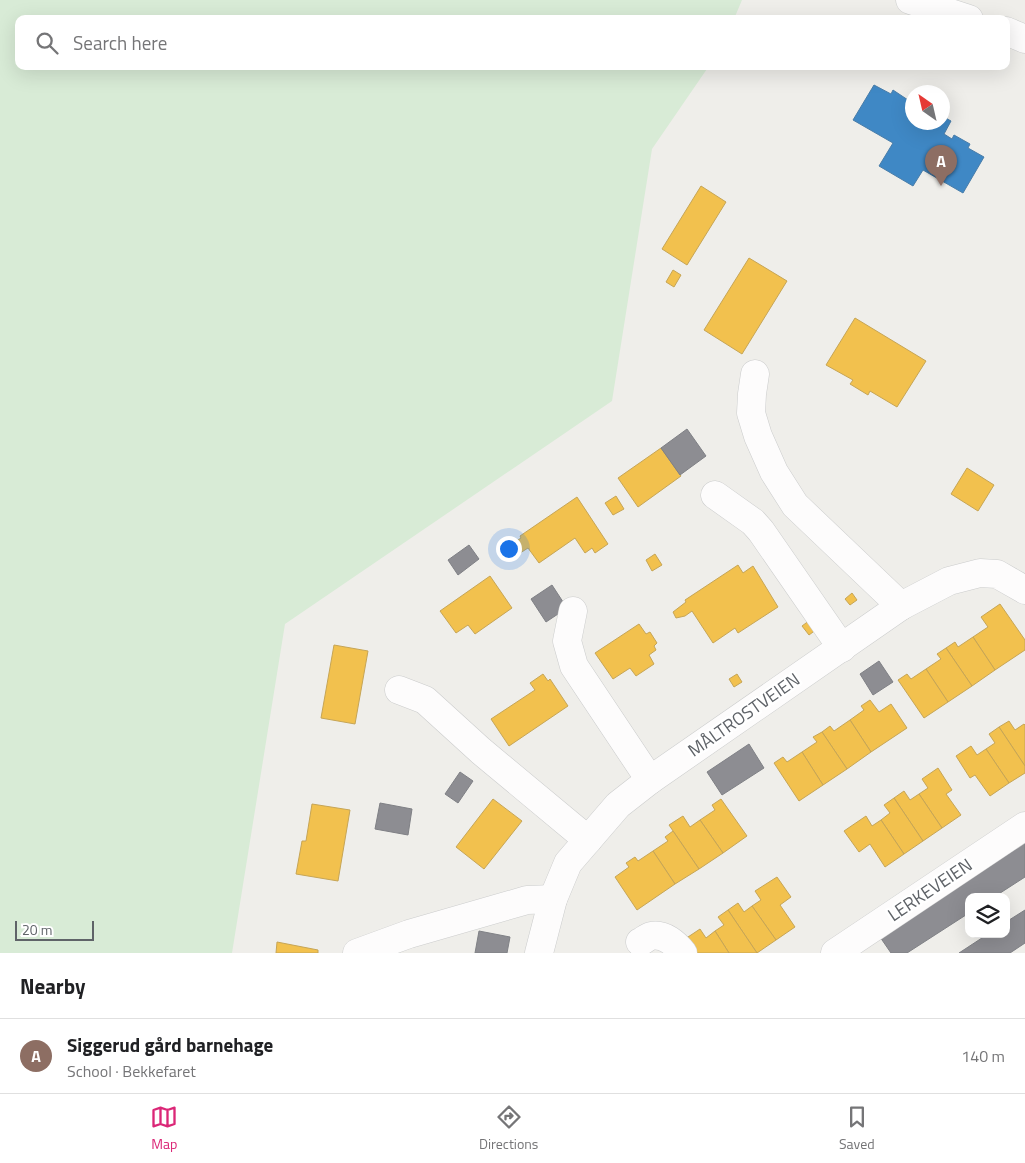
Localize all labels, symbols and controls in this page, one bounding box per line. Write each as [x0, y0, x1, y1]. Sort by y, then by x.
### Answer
search box [15, 15, 1010, 70]
text: Search here [73, 28, 167, 57]
icon: search [33, 29, 61, 57]
north arrow [905, 85, 950, 130]
pin: A [925, 145, 957, 186]
your location [496, 536, 522, 562]
street label: MÅLTROSTVEIEN [682, 666, 805, 763]
street label: LERKEVEIEN [882, 851, 977, 928]
map controls [965, 893, 1010, 938]
button: layers [965, 893, 1010, 938]
scale bar [15, 918, 94, 941]
text: 20 m [22, 919, 52, 940]
text: Nearby [20, 970, 85, 1002]
text: Siggerud gård barnehage [67, 1030, 273, 1059]
text: A [31, 1044, 41, 1068]
text: 140 m [961, 1044, 1005, 1068]
text: School · Bekkefaret [67, 1059, 196, 1083]
tab: Map [150, 1103, 178, 1154]
tab: Directions [479, 1103, 538, 1154]
tab: Saved [839, 1103, 875, 1154]

